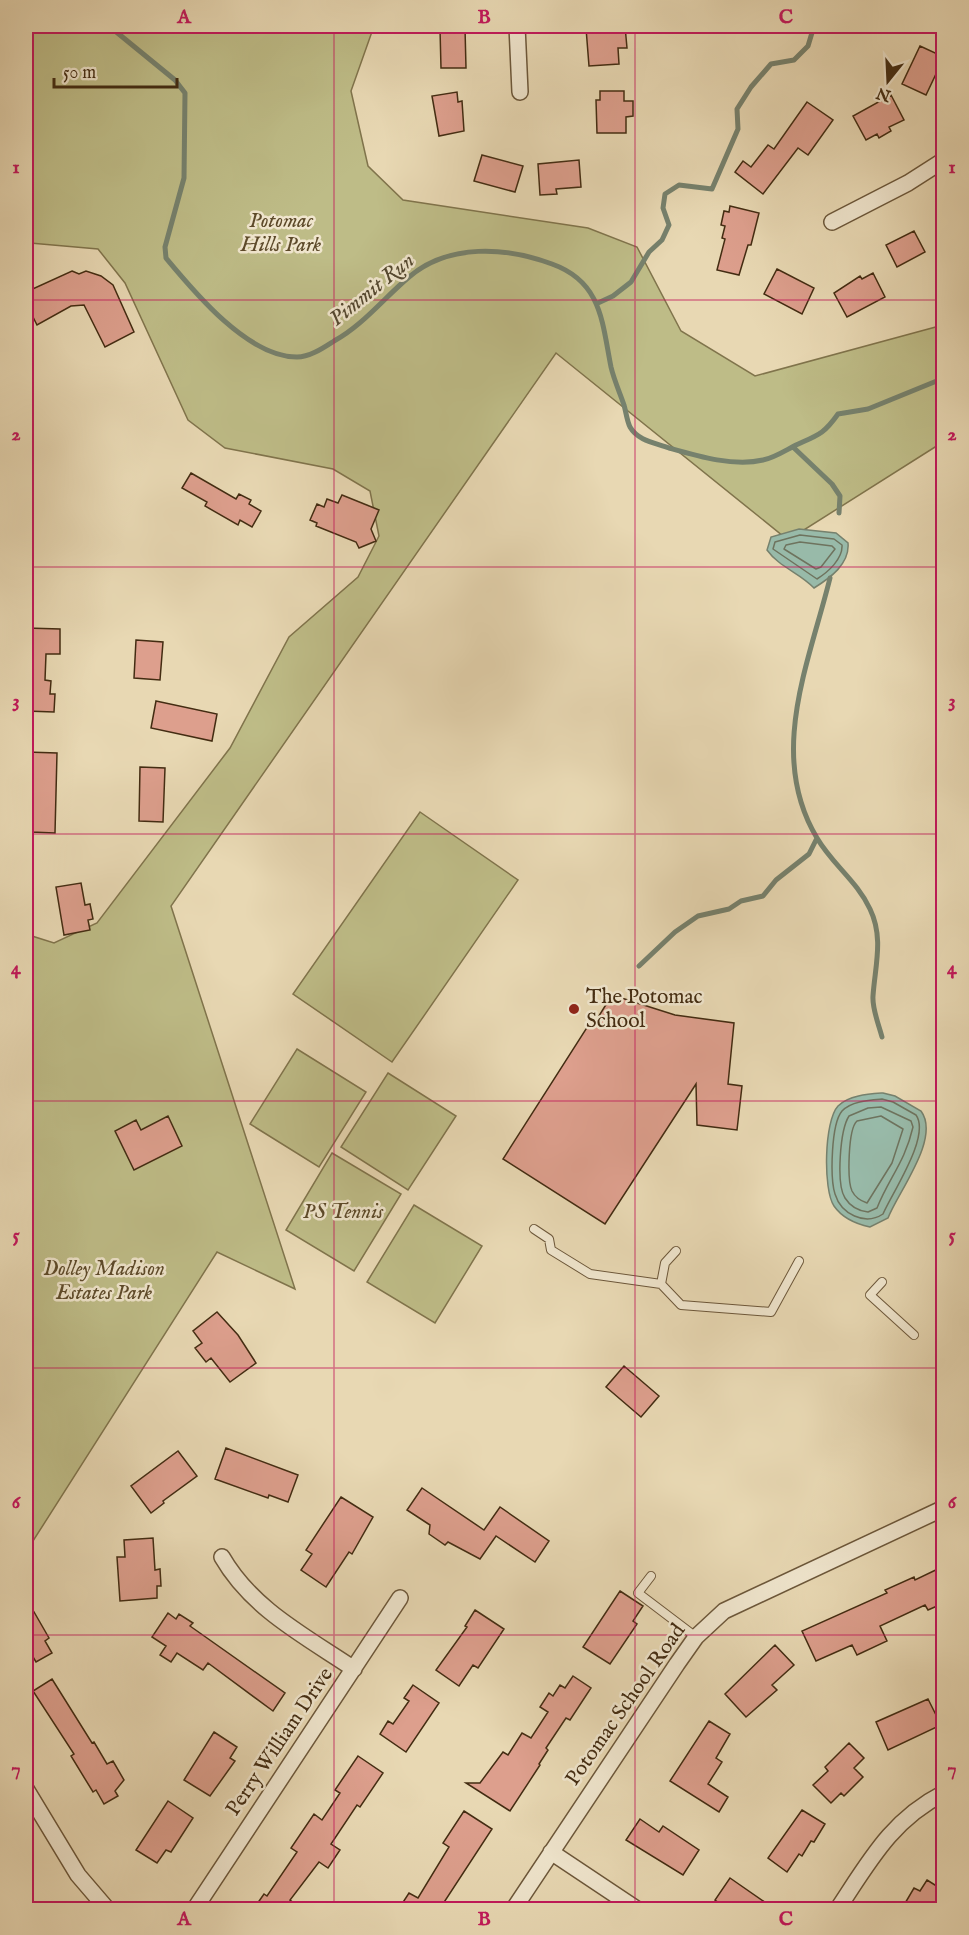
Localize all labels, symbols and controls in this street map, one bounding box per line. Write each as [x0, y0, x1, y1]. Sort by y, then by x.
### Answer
text: A [176, 5, 192, 30]
text: B [477, 5, 491, 30]
text: C [779, 5, 793, 30]
scale bar [54, 51, 177, 89]
north arrow [858, 51, 918, 111]
text: 50 m [63, 62, 96, 85]
text: N [874, 82, 895, 105]
text: 1 [12, 155, 20, 180]
text: 1 [948, 155, 956, 180]
park label: Potomac Hills Park [240, 208, 322, 259]
water label: Pimmit Run [324, 247, 420, 333]
text: 2 [11, 422, 21, 447]
text: 2 [947, 422, 957, 447]
text: 3 [12, 689, 20, 714]
text: 3 [948, 689, 956, 714]
text: 4 [11, 956, 22, 981]
text: 4 [947, 956, 958, 981]
place label: The Potomac School [586, 984, 703, 1035]
marker: The Potomac School [567, 1002, 581, 1016]
park label: PS Tennis [303, 1199, 384, 1226]
text: 5 [12, 1223, 20, 1248]
text: 5 [948, 1223, 956, 1248]
park label: Dolley Madison Estates Park [43, 1256, 165, 1307]
text: 6 [12, 1490, 22, 1515]
text: 6 [948, 1490, 958, 1515]
street label: Potomac School Road [560, 1618, 692, 1791]
street label: Perry William Drive [220, 1662, 340, 1821]
text: 7 [11, 1757, 21, 1782]
text: 7 [947, 1757, 957, 1782]
text: A [176, 1907, 192, 1932]
text: B [477, 1907, 491, 1932]
text: C [779, 1907, 793, 1932]

